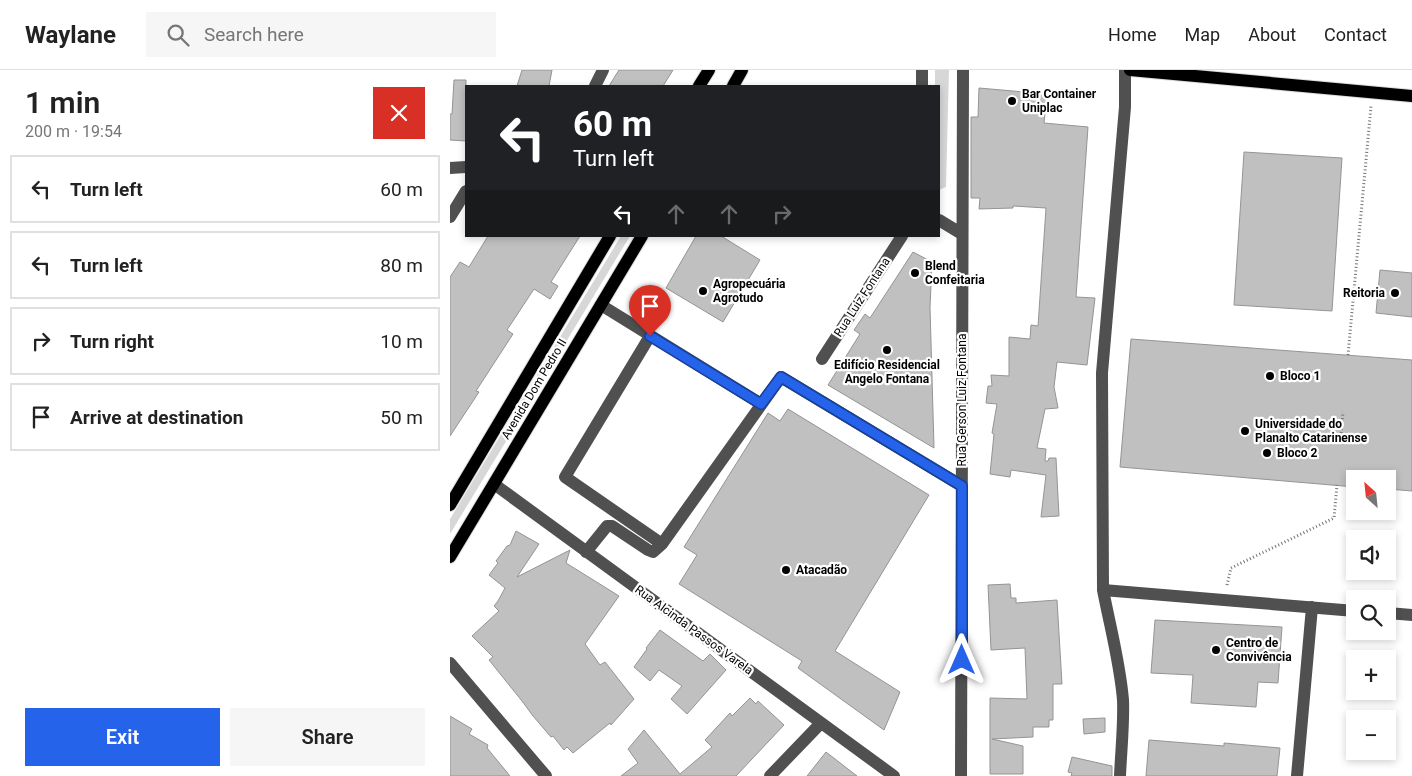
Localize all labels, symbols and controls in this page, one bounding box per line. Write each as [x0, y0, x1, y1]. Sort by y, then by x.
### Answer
search box [146, 12, 496, 57]
text: Waylane [25, 21, 116, 49]
icon: search [164, 21, 192, 49]
text: Search here [204, 23, 304, 46]
text: Home [1108, 24, 1157, 45]
text: Map [1185, 24, 1220, 45]
text: About [1248, 24, 1296, 45]
text: Contact [1324, 24, 1387, 45]
text: 1 min [25, 85, 100, 120]
button: close [373, 87, 425, 139]
place label: Bar Container Uniplac [1022, 87, 1097, 115]
marker: Bar Container Uniplac [1006, 95, 1018, 107]
text: 60 m [573, 104, 652, 145]
icon: left [490, 105, 555, 170]
text: 200 m · 19:54 [25, 122, 122, 141]
text: Turn left [573, 146, 654, 171]
icon: left [27, 175, 55, 203]
text: Turn left [70, 178, 143, 201]
text: 60 m [380, 178, 423, 201]
icon: left [609, 200, 637, 228]
icon: ahead [662, 200, 690, 228]
icon: ahead [715, 200, 743, 228]
icon: right [768, 200, 796, 228]
icon: left [27, 251, 55, 279]
text: Turn left [70, 254, 143, 277]
text: 80 m [380, 254, 423, 277]
street label: Rua Luiz Fontana [831, 255, 893, 339]
place label: Blend Confeitaria [925, 259, 985, 287]
marker: Blend Confeitaria [909, 267, 921, 279]
place label: Agropecuária Agrotudo [713, 277, 786, 305]
pin [629, 285, 671, 336]
marker: Agropecuária Agrotudo [697, 285, 709, 297]
place label: Reitoria [1343, 286, 1386, 300]
marker: Reitoria [1389, 287, 1401, 299]
icon: arrive [636, 292, 664, 320]
icon: right [27, 327, 55, 355]
text: Turn right [70, 330, 154, 353]
text: 10 m [380, 330, 423, 353]
street label: Rua Gerson Luiz Fontana [955, 333, 969, 467]
street label: Avenida Dom Pedro II [498, 336, 570, 442]
marker: Edifício Residencial Angelo Fontana [881, 344, 893, 356]
place label: Edifício Residencial Angelo Fontana [834, 358, 940, 386]
place label: Bloco 1 [1280, 369, 1321, 383]
marker: Bloco 1 [1264, 370, 1276, 382]
icon: arrive [27, 403, 55, 431]
text: Arrive at destination [70, 406, 243, 429]
text: 50 m [380, 406, 423, 429]
place label: Universidade do Planalto Catarinense [1255, 417, 1368, 445]
marker: Universidade do Planalto Catarinense [1239, 425, 1251, 437]
place label: Bloco 2 [1277, 446, 1318, 460]
marker: Bloco 2 [1261, 447, 1273, 459]
north arrow [1346, 470, 1396, 520]
map controls [1346, 470, 1396, 760]
button: sound [1346, 530, 1396, 580]
place label: Atacadão [796, 563, 847, 577]
marker: Atacadão [780, 564, 792, 576]
street label: Rua Alcinda Passos Varela [632, 582, 756, 678]
button: search [1346, 590, 1396, 640]
position arrow [935, 633, 987, 685]
place label: Centro de Convivência [1226, 636, 1292, 664]
marker: Centro de Convivência [1210, 644, 1222, 656]
button: + [1346, 650, 1396, 700]
button: Exit [25, 708, 220, 766]
button: Share [230, 708, 425, 766]
button: − [1346, 710, 1396, 760]

